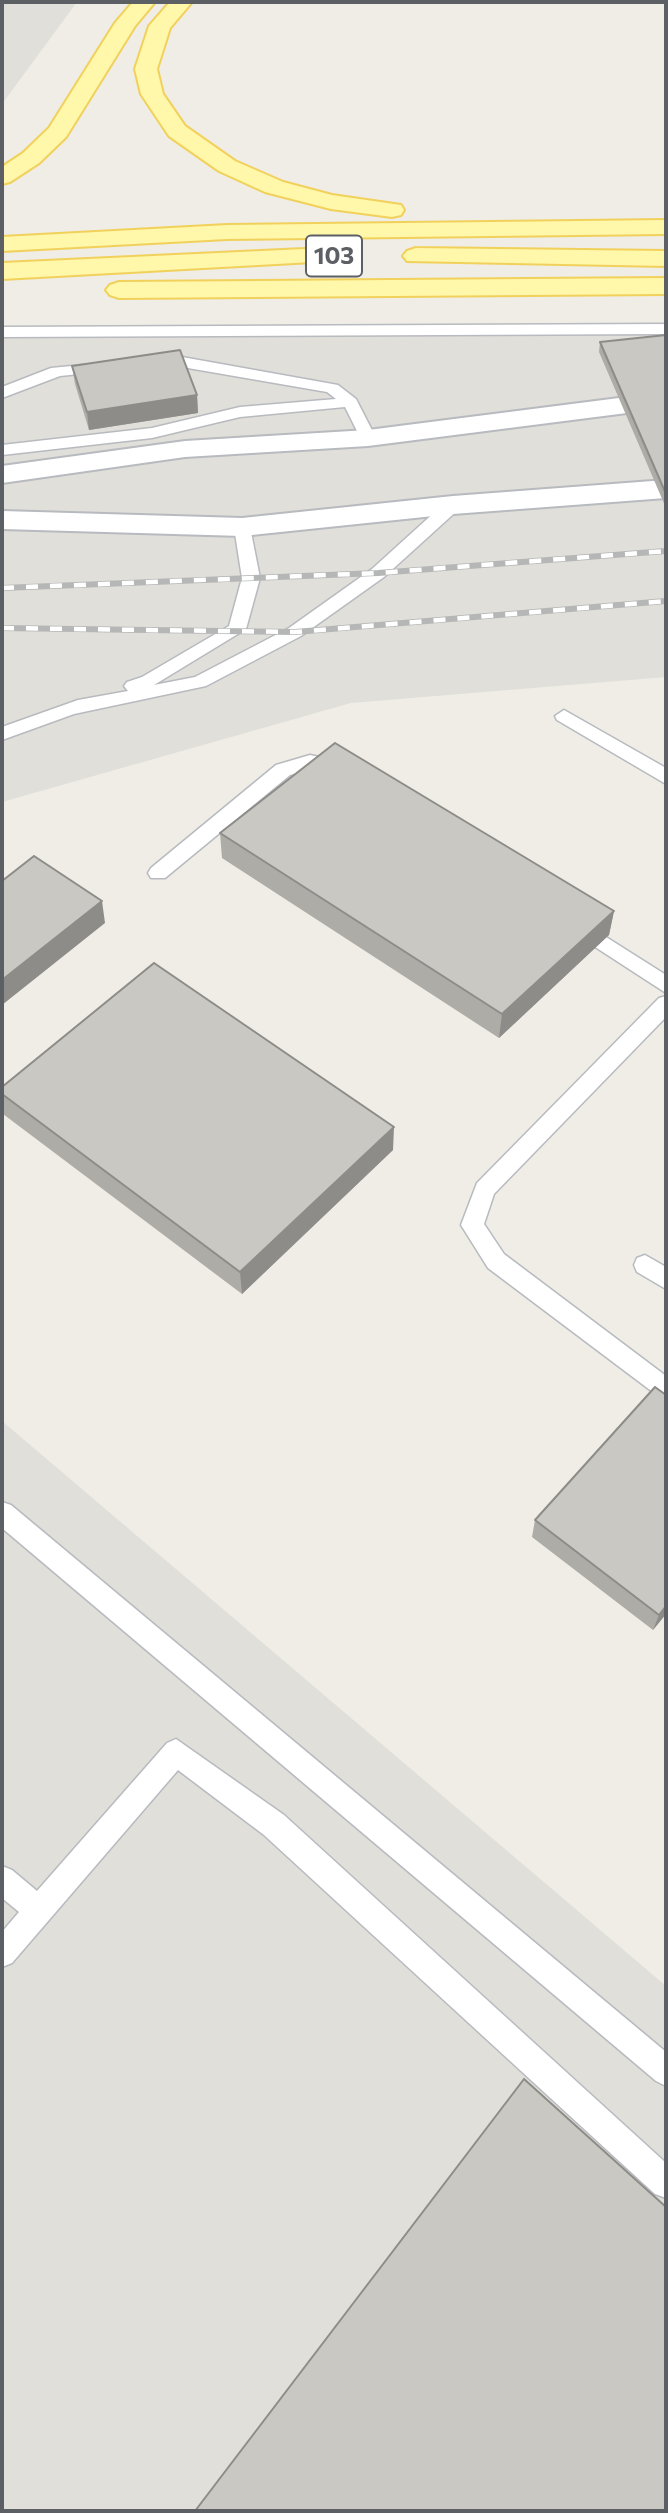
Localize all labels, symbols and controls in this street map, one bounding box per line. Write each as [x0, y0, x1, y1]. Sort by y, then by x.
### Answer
road number: 103 [306, 235, 362, 276]

